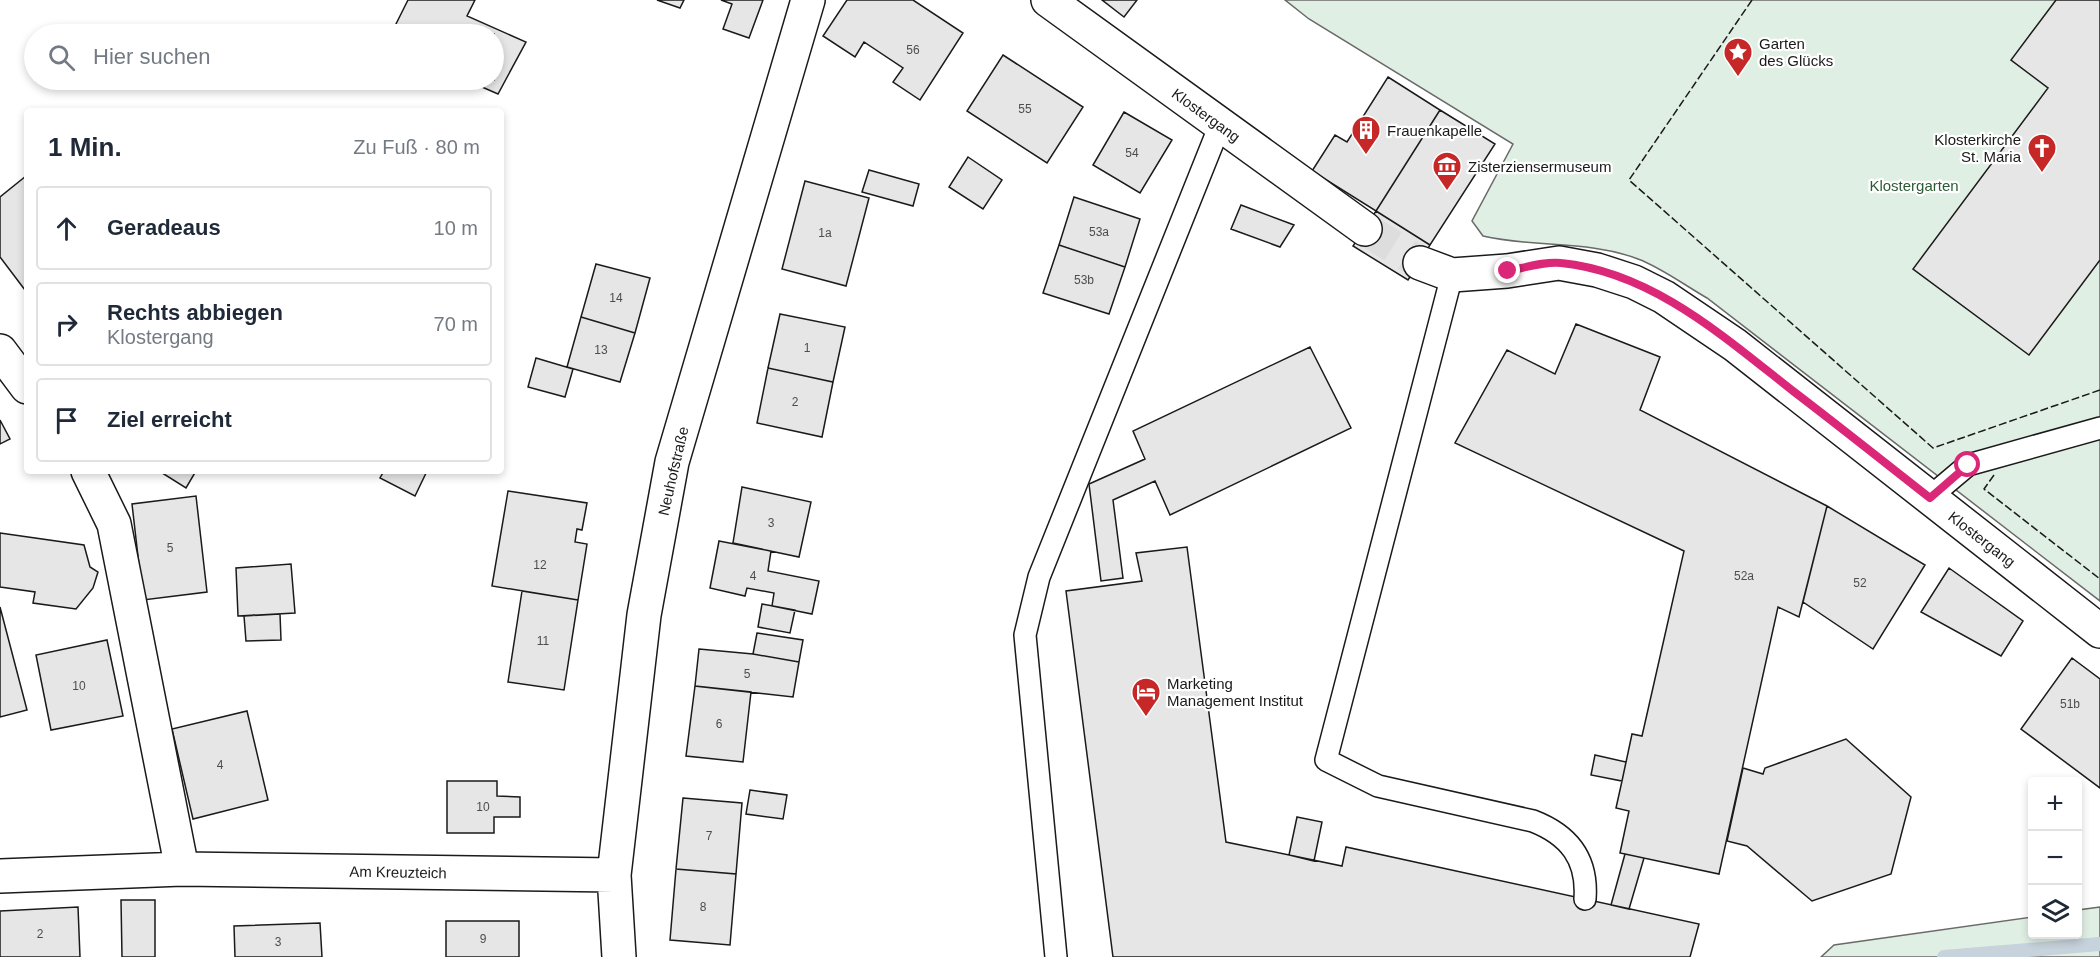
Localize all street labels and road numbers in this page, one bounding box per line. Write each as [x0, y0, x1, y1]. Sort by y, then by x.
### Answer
street label: Klostergang [1169, 85, 1243, 145]
street label: Neuhofstraße [654, 425, 692, 517]
street label: Klostergang [1945, 508, 2019, 570]
street label: Am Kreuzteich [349, 863, 447, 881]

